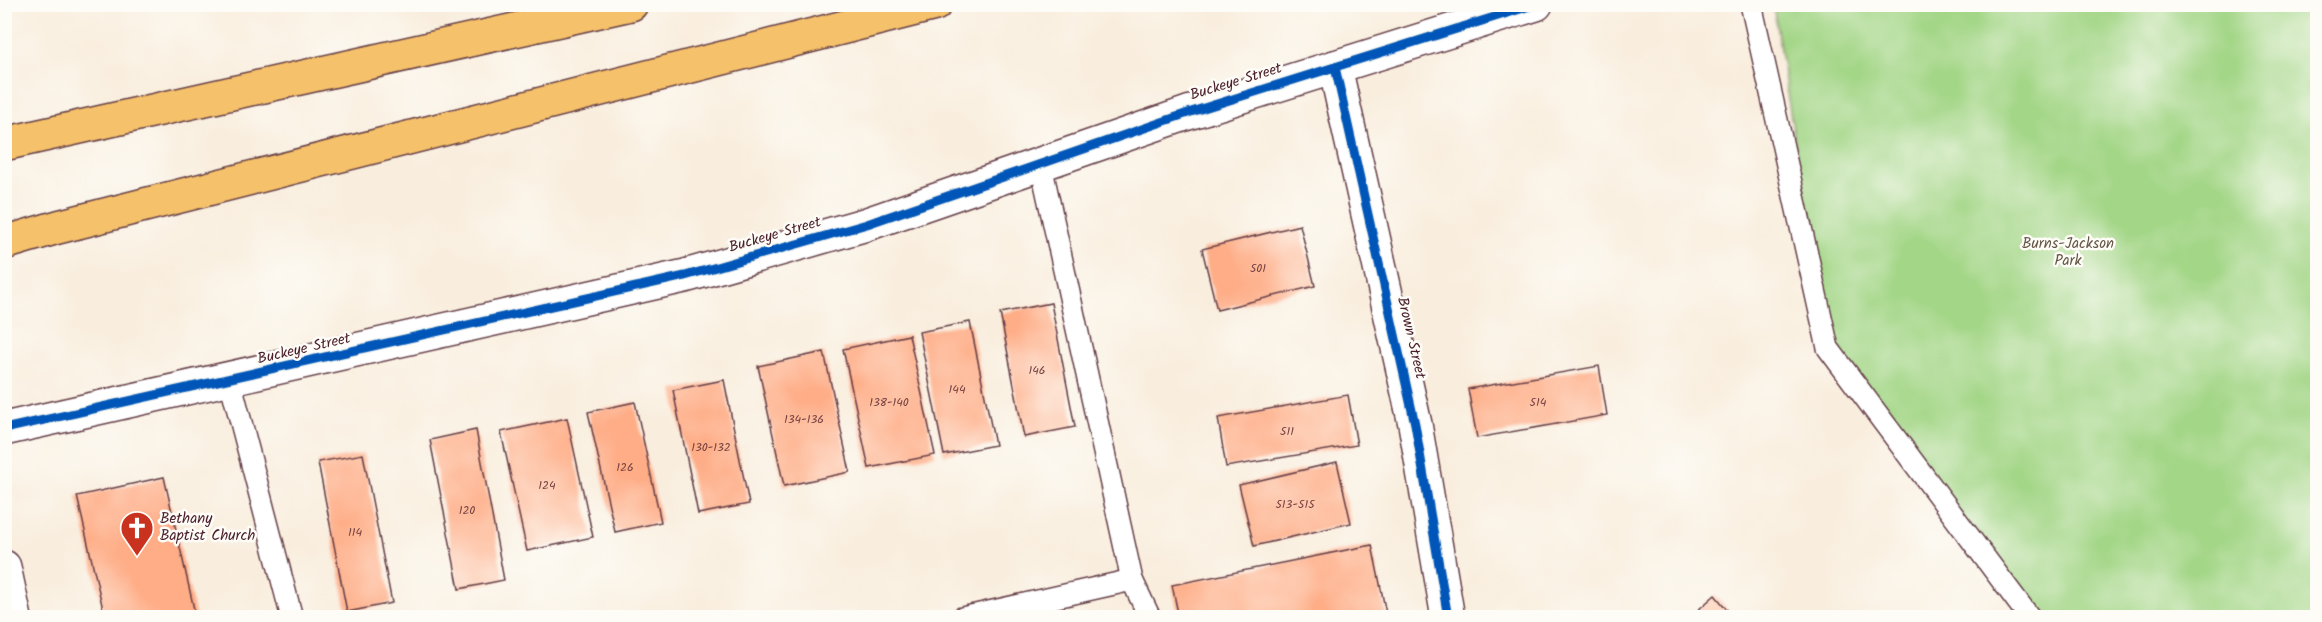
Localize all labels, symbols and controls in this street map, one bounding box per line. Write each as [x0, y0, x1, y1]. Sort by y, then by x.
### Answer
street label: Buckeye Street [1187, 57, 1285, 107]
street label: Buckeye Street [726, 210, 824, 260]
park label: Burns-Jackson Park [2022, 232, 2114, 273]
house number: 501 [1250, 259, 1266, 278]
street label: Brown Street [1390, 295, 1432, 382]
street label: Buckeye Street [255, 327, 353, 371]
house number: 146 [1028, 361, 1046, 380]
house number: 144 [949, 380, 966, 399]
house number: 138-140 [869, 393, 909, 412]
house number: 514 [1530, 393, 1547, 412]
house number: 134-136 [784, 410, 824, 429]
house number: 511 [1280, 422, 1294, 441]
house number: 130-132 [691, 438, 731, 457]
house number: 126 [616, 458, 634, 477]
house number: 124 [538, 476, 556, 495]
house number: 513-515 [1275, 495, 1316, 514]
house number: 120 [459, 501, 475, 520]
place label: Bethany Baptist Church [160, 507, 255, 548]
church icon: Bethany Baptist Church [119, 510, 155, 557]
house number: 114 [348, 523, 362, 542]

